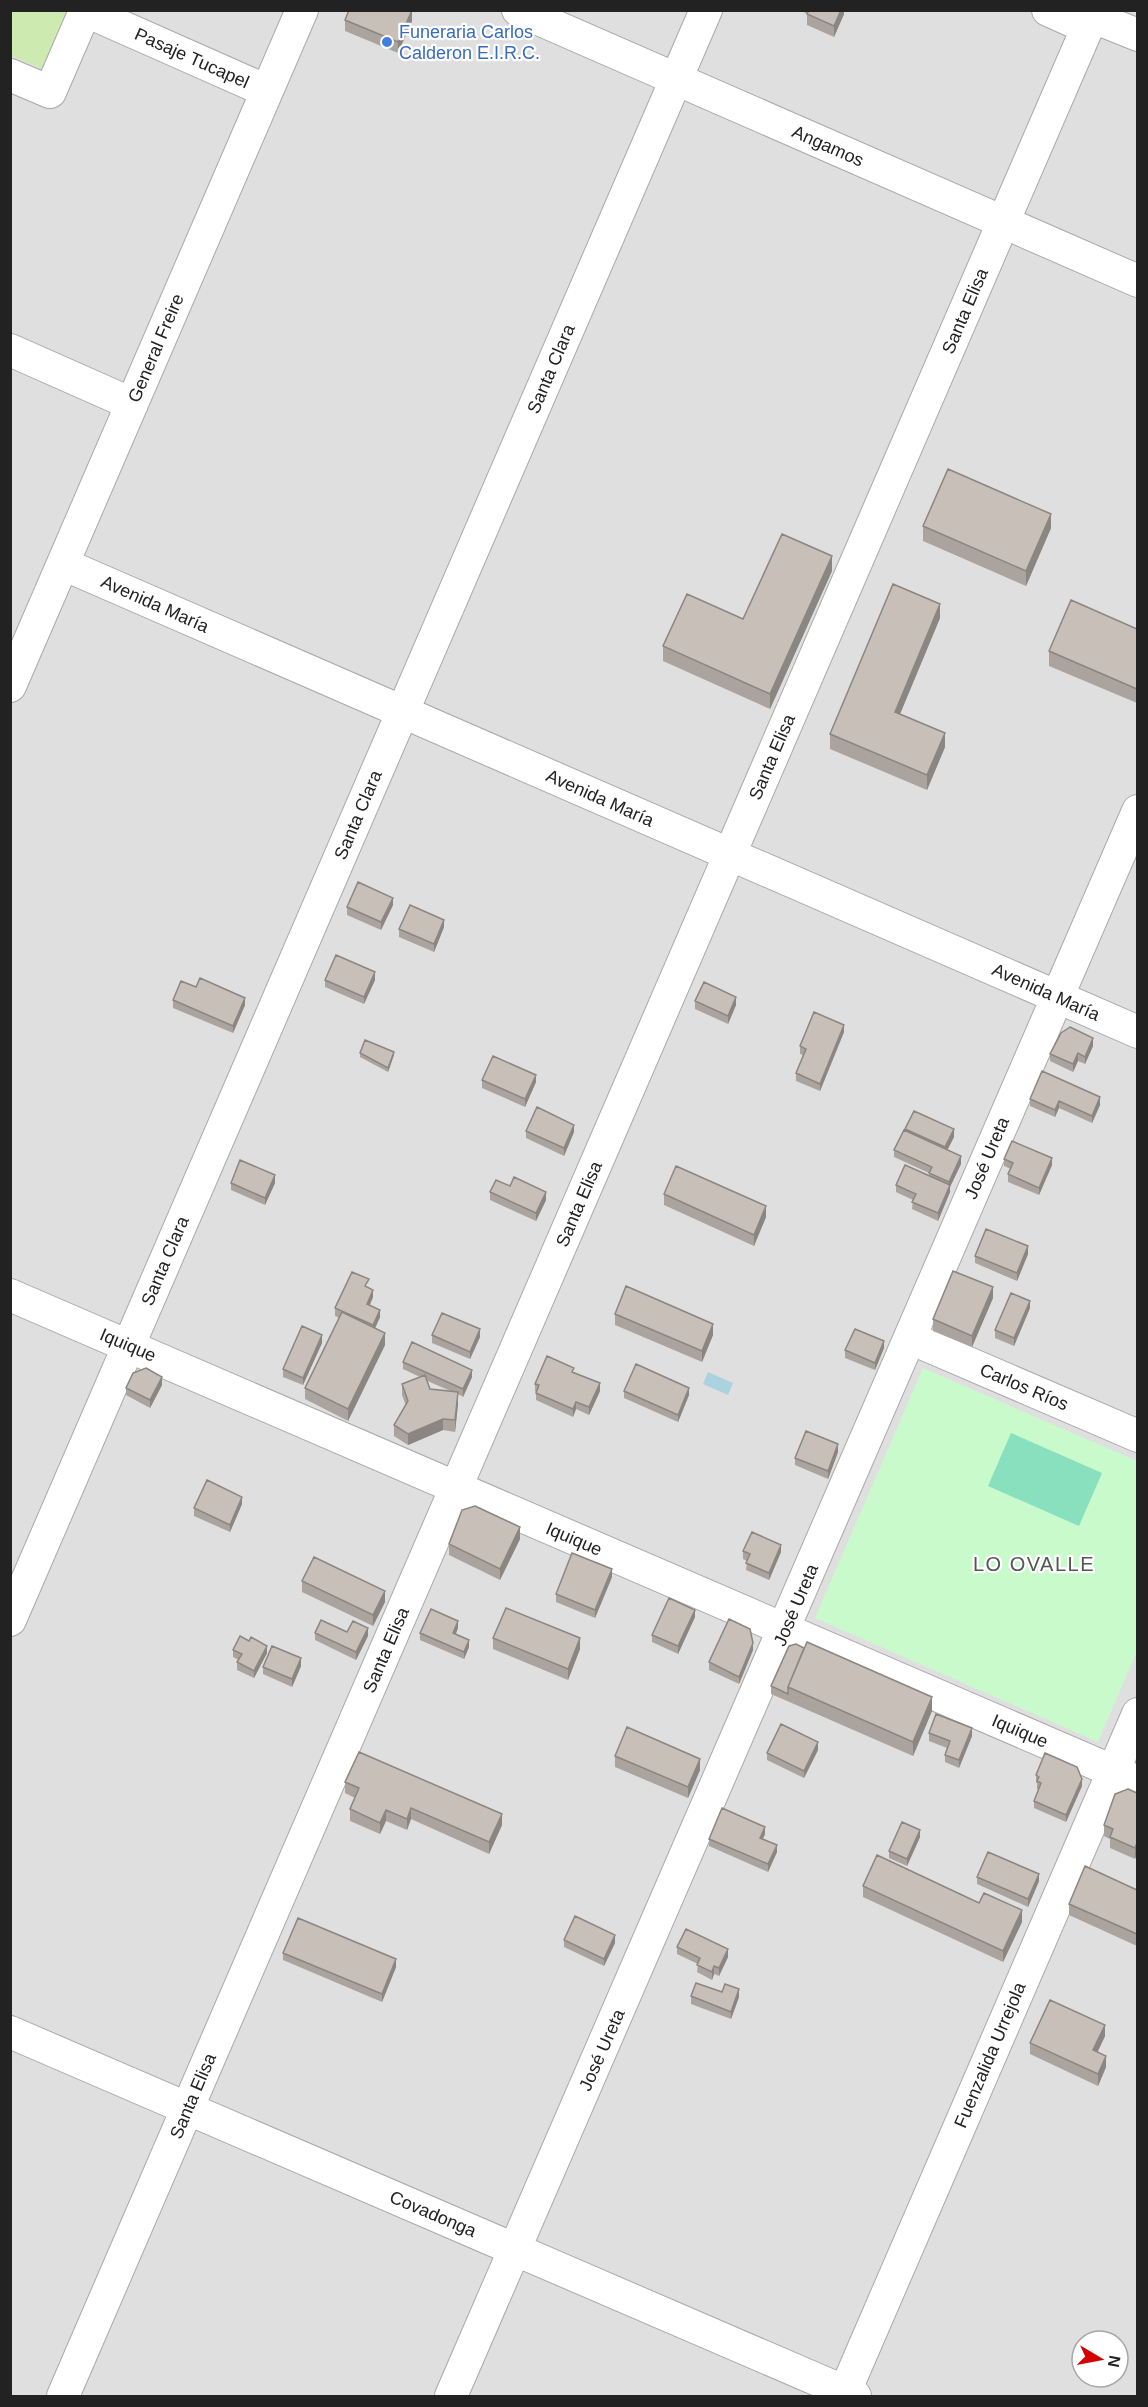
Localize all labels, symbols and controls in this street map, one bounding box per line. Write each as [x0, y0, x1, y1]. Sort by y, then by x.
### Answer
place label: Funeraria Carlos Calderon E.I.R.C. [399, 22, 540, 63]
street label: Pasaje Tucapel [132, 24, 252, 92]
marker: Funeraria Carlos Calderon E.I.R.C. [380, 35, 394, 49]
street label: Angamos [789, 121, 867, 171]
street label: Santa Elisa [938, 264, 992, 357]
street label: General Freire [124, 291, 188, 405]
street label: Santa Clara [523, 320, 579, 417]
street label: Avenida María [98, 571, 213, 637]
street label: Santa Elisa [745, 710, 799, 803]
street label: Avenida María [543, 765, 658, 831]
street label: Santa Clara [330, 766, 386, 863]
street label: Avenida María [989, 959, 1104, 1025]
street label: José Ureta [961, 1113, 1014, 1202]
street label: Santa Elisa [552, 1157, 606, 1250]
street label: Santa Clara [137, 1212, 193, 1309]
street label: Iquique [97, 1324, 159, 1366]
street label: Carlos Ríos [977, 1359, 1071, 1415]
street label: Iquique [543, 1518, 605, 1560]
district label: LO OVALLE [973, 1553, 1095, 1575]
street label: José Ureta [770, 1560, 823, 1649]
street label: Santa Elisa [359, 1603, 413, 1696]
street label: Iquique [989, 1710, 1051, 1752]
street label: Fuenzalida Urrejola [950, 1978, 1030, 2131]
street label: José Ureta [575, 2005, 629, 2094]
street label: Santa Elisa [166, 2049, 220, 2142]
street label: Covadonga [387, 2187, 480, 2242]
north arrow [1070, 2329, 1130, 2389]
text: N [1105, 2354, 1124, 2369]

